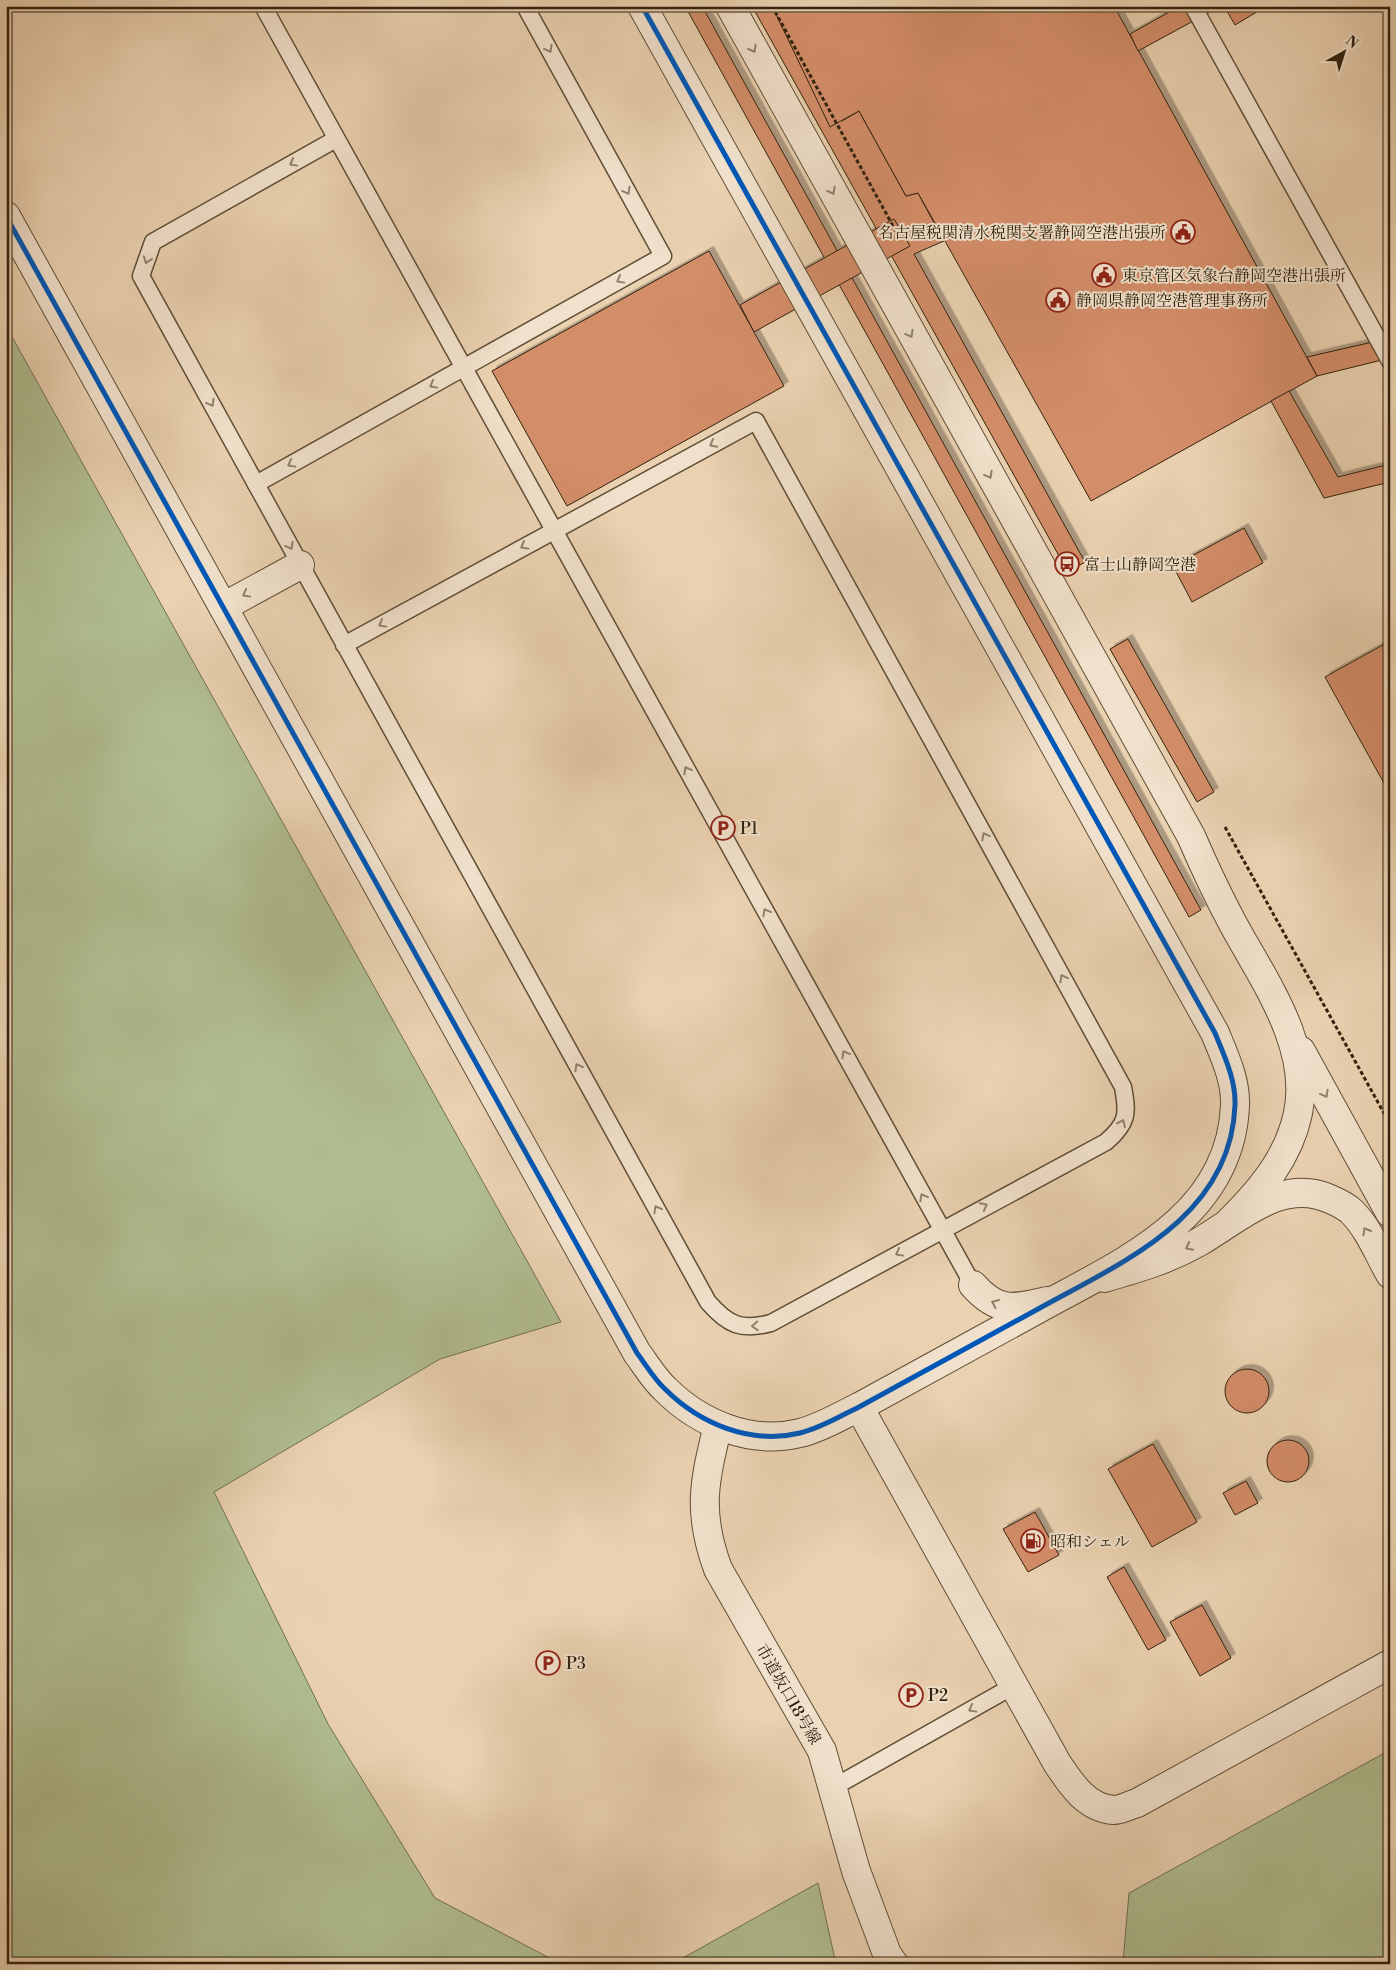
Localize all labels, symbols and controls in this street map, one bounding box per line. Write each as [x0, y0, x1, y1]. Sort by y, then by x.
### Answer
north arrow [1318, 28, 1368, 78]
text: N [1342, 32, 1362, 53]
one-way arrow [543, 44, 553, 53]
one-way arrow [747, 44, 757, 53]
one-way arrow [290, 156, 299, 166]
one-way arrow [621, 186, 631, 195]
one-way arrow [825, 186, 835, 195]
public building icon: 名古屋税関清水税関支署静岡空港出張所 [1170, 219, 1196, 245]
place label: 名古屋税関清水税関支署静岡空港出張所 [878, 223, 1166, 243]
one-way arrow [143, 255, 153, 264]
public building icon: 東京管区気象台静岡空港出張所 [1091, 262, 1117, 288]
place label: 東京管区気象台静岡空港出張所 [1122, 266, 1346, 286]
one-way arrow [616, 273, 625, 283]
public building icon: 静岡県静岡空港管理事務所 [1045, 287, 1071, 313]
place label: 静岡県静岡空港管理事務所 [1076, 291, 1268, 311]
one-way arrow [904, 328, 914, 337]
one-way arrow [429, 379, 438, 389]
one-way arrow [205, 398, 215, 407]
one-way arrow [710, 438, 719, 448]
one-way arrow [287, 458, 296, 468]
one-way arrow [983, 470, 993, 479]
one-way arrow [283, 540, 293, 549]
one-way arrow [520, 540, 529, 550]
bus stop icon: 富士山静岡空港 [1054, 551, 1080, 577]
place label: 富士山静岡空港 [1084, 555, 1196, 575]
one-way arrow [242, 588, 251, 598]
one-way arrow [378, 618, 387, 628]
one-way arrow [683, 767, 693, 776]
parking icon: P1 [710, 815, 736, 841]
place label: P1 [740, 819, 758, 839]
one-way arrow [981, 832, 991, 841]
one-way arrow [762, 909, 772, 918]
one-way arrow [1060, 974, 1070, 983]
one-way arrow [841, 1051, 851, 1060]
one-way arrow [574, 1063, 584, 1072]
one-way arrow [1319, 1089, 1329, 1098]
one-way arrow [1115, 1120, 1125, 1129]
one-way arrow [920, 1193, 930, 1202]
one-way arrow [979, 1203, 988, 1213]
one-way arrow [653, 1205, 663, 1214]
one-way arrow [1362, 1228, 1372, 1237]
one-way arrow [1186, 1241, 1195, 1251]
one-way arrow [895, 1247, 904, 1257]
one-way arrow [991, 1299, 1000, 1309]
one-way arrow [750, 1320, 758, 1331]
fuel station icon: 昭和シェル [1020, 1528, 1046, 1554]
place label: 昭和シェル [1050, 1532, 1130, 1552]
street label: 市道坂口18号線 [751, 1641, 825, 1748]
parking icon: P3 [535, 1650, 561, 1676]
place label: P3 [566, 1654, 586, 1674]
parking icon: P2 [898, 1682, 924, 1708]
place label: P2 [928, 1686, 948, 1706]
one-way arrow [969, 1702, 978, 1712]

